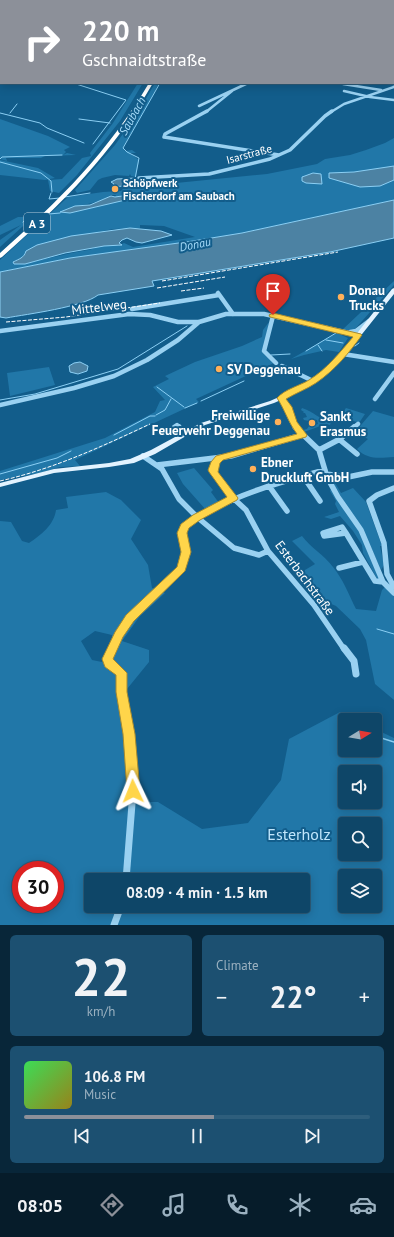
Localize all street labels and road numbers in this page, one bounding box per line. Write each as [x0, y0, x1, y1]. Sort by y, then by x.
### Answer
street label: Isarstraße [225, 141, 274, 167]
road number: A 3 [24, 213, 50, 233]
street label: Mittelweg [70, 295, 128, 319]
street label: Esterbachstraße [271, 537, 339, 619]

